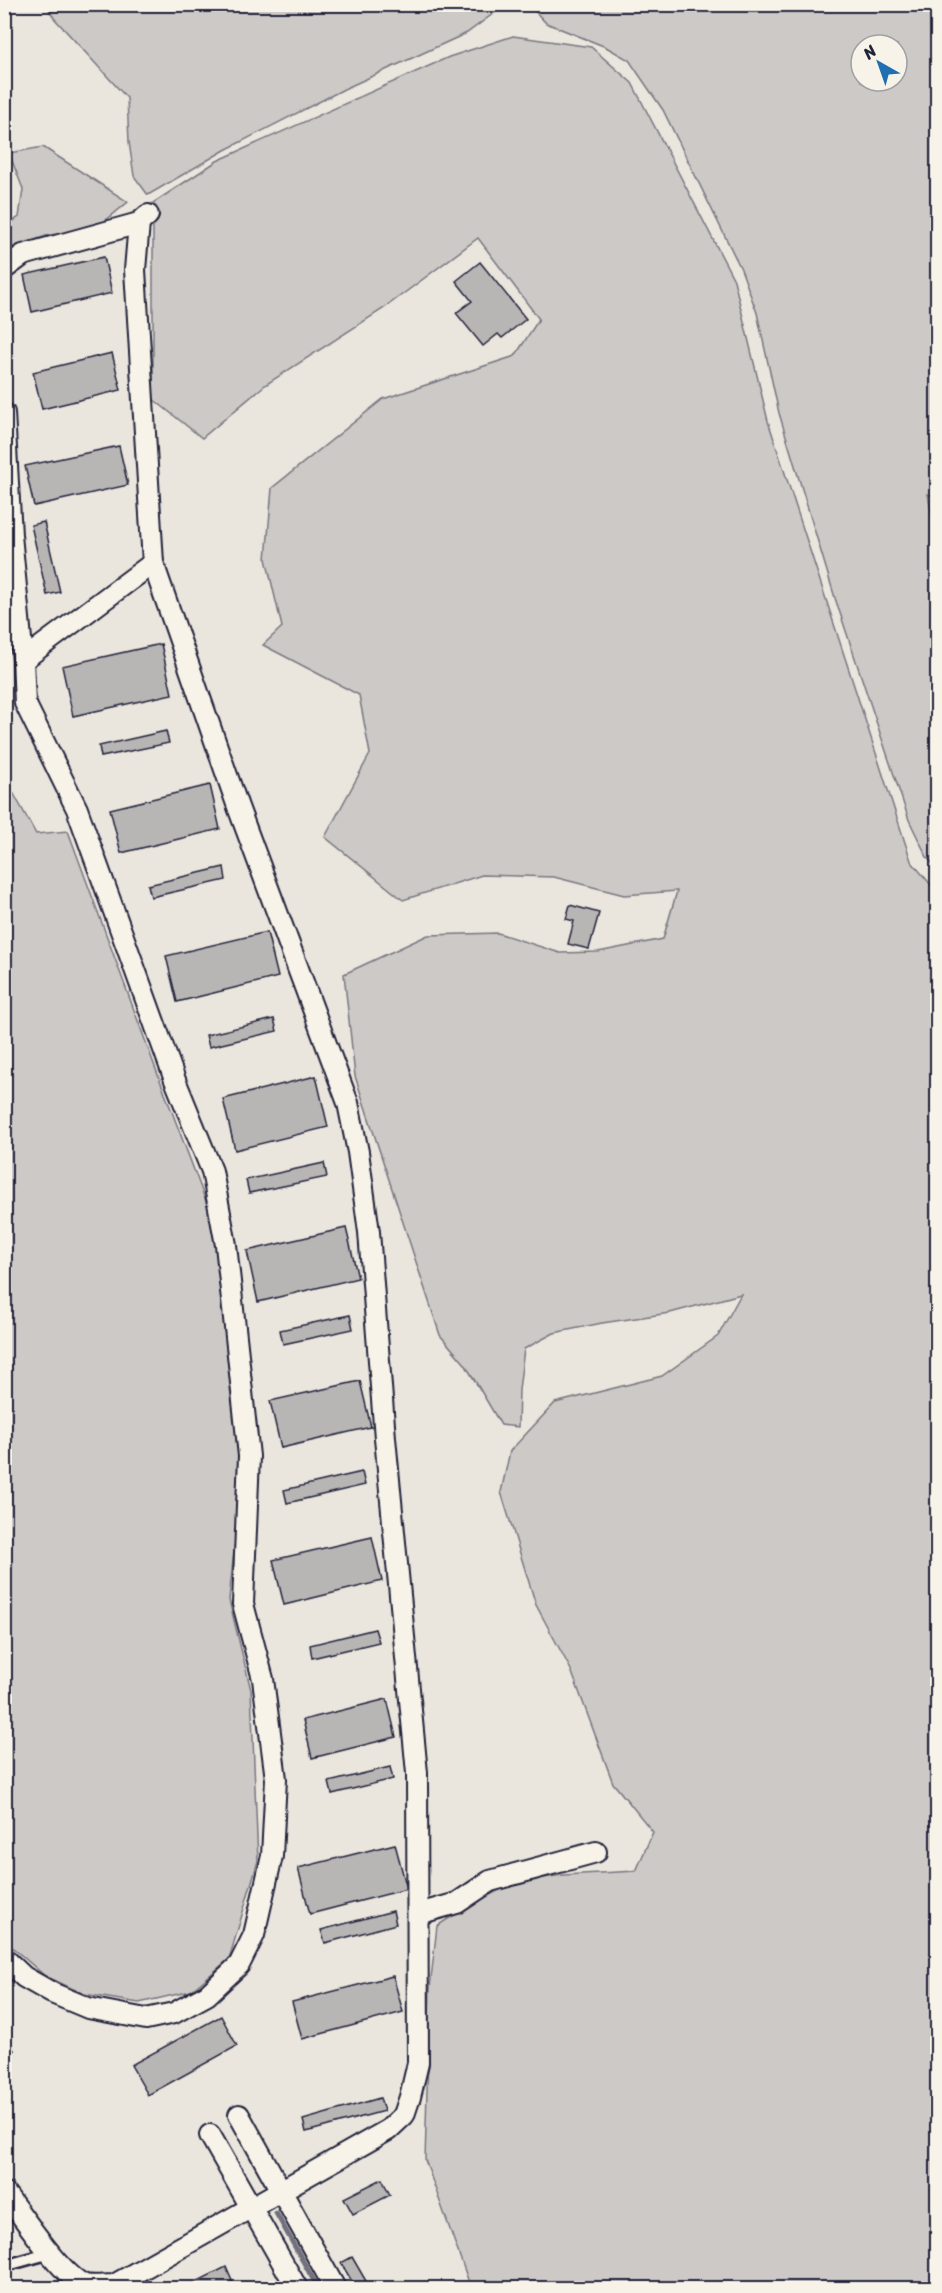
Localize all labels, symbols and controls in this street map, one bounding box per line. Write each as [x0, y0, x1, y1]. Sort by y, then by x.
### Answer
north arrow [849, 33, 909, 93]
text: N [855, 37, 884, 67]

